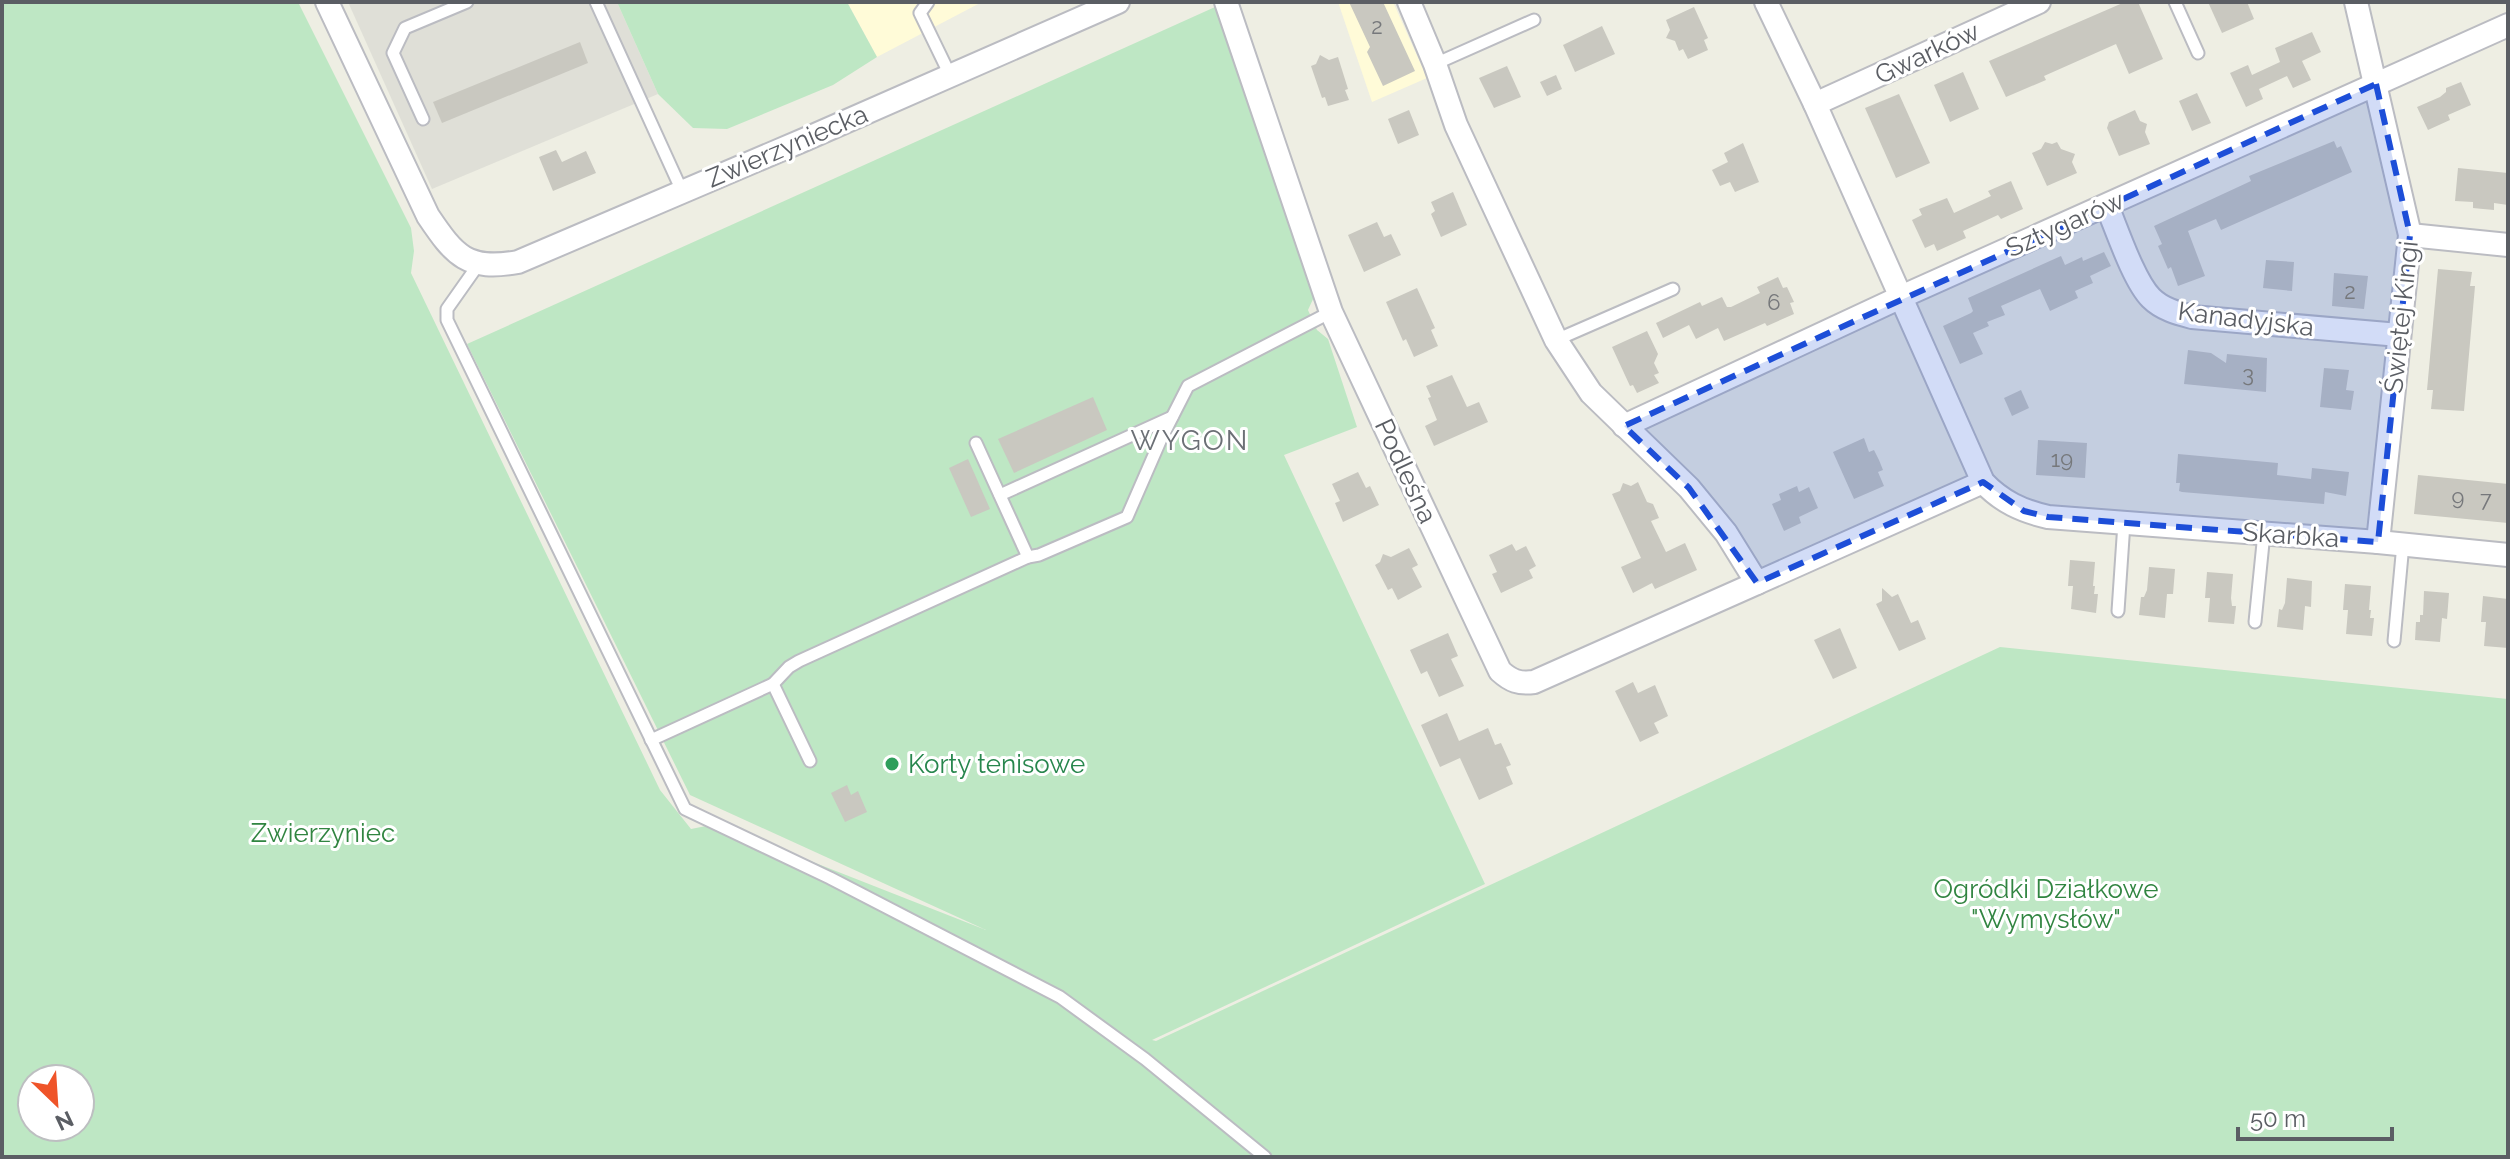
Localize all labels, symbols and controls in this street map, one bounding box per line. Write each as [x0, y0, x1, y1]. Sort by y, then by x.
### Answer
house number: 2 [1371, 13, 1383, 39]
street label: Gwarków [1870, 16, 1984, 90]
street label: Zwierzyniecka [702, 99, 872, 193]
street label: Sztygarów [2001, 185, 2129, 263]
street label: Świętej Kingi [2377, 239, 2424, 395]
house number: 2 [2344, 278, 2356, 304]
house number: 6 [1767, 289, 1781, 315]
street label: Kanadyjska [2176, 296, 2316, 342]
house number: 3 [2242, 361, 2254, 387]
street label: Podleśna [1369, 414, 1443, 528]
district label: WYGON [1131, 424, 1249, 457]
house number: 19 [2051, 446, 2073, 472]
house number: 9 [2452, 484, 2464, 510]
house number: 7 [2480, 486, 2492, 512]
street label: Skarbka [2242, 517, 2340, 553]
place label: Korty tenisowe [908, 749, 1085, 779]
marker: Korty tenisowe [883, 755, 901, 773]
park label: Zwierzyniec [251, 818, 395, 848]
park label: Ogródki Działkowe "Wymysłów" [1934, 874, 2158, 934]
north arrow [16, 1063, 96, 1143]
scale bar [2238, 1091, 2392, 1141]
text: 50 m [2250, 1104, 2306, 1133]
text: N [51, 1106, 78, 1136]

